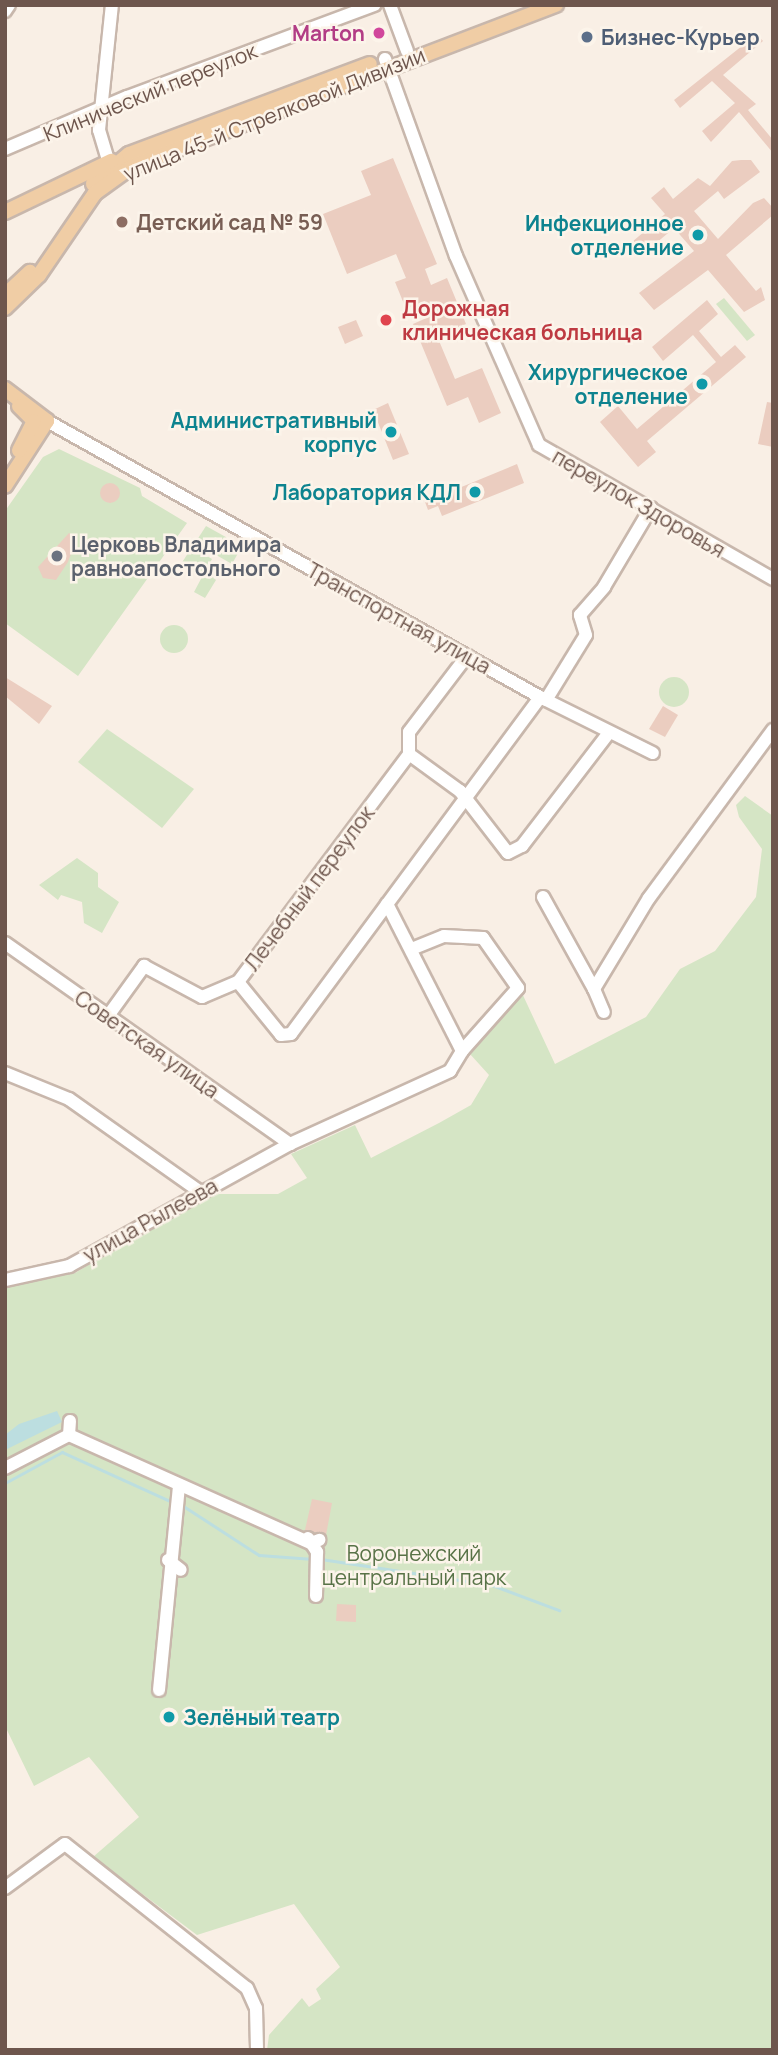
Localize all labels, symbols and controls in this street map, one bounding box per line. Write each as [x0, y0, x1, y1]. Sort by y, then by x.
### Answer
place label: Marton [292, 20, 365, 46]
place label: Бизнес-Курьер [601, 24, 760, 50]
marker: Marton [371, 25, 387, 41]
marker: Бизнес-Курьер [579, 29, 595, 45]
street label: Клинический переулок [40, 38, 260, 146]
street label: улица 45-й Стрелковой Дивизии [120, 42, 428, 186]
place label: Детский сад № 59 [136, 209, 323, 235]
place label: Инфекционное отделение [525, 210, 684, 260]
marker: Детский сад № 59 [114, 214, 130, 230]
marker: Инфекционное отделение [690, 227, 706, 243]
place label: Дорожная клиническая больница [402, 295, 643, 345]
marker: Дорожная клиническая больница [376, 310, 396, 330]
place label: Хирургическое отделение [528, 359, 688, 409]
marker: Хирургическое отделение [694, 376, 710, 392]
place label: Административный корпус [171, 407, 377, 457]
marker: Административный корпус [383, 424, 399, 440]
street label: переулок Здоровья [548, 443, 730, 563]
place label: Лаборатория КДЛ [273, 479, 461, 505]
marker: Лаборатория КДЛ [467, 484, 483, 500]
place label: Церковь Владимира равноапостольного [71, 531, 281, 581]
marker: Церковь Владимира равноапостольного [49, 548, 65, 564]
street label: Транспортная улица [303, 557, 495, 679]
street label: Лечебный переулок [239, 801, 379, 975]
street label: Советская улица [70, 985, 224, 1103]
street label: улица Рылеева [78, 1173, 222, 1267]
park label: Воронежский центральный парк [322, 1540, 506, 1590]
place label: Зелёный театр [183, 1704, 340, 1730]
marker: Зелёный театр [161, 1709, 177, 1725]

